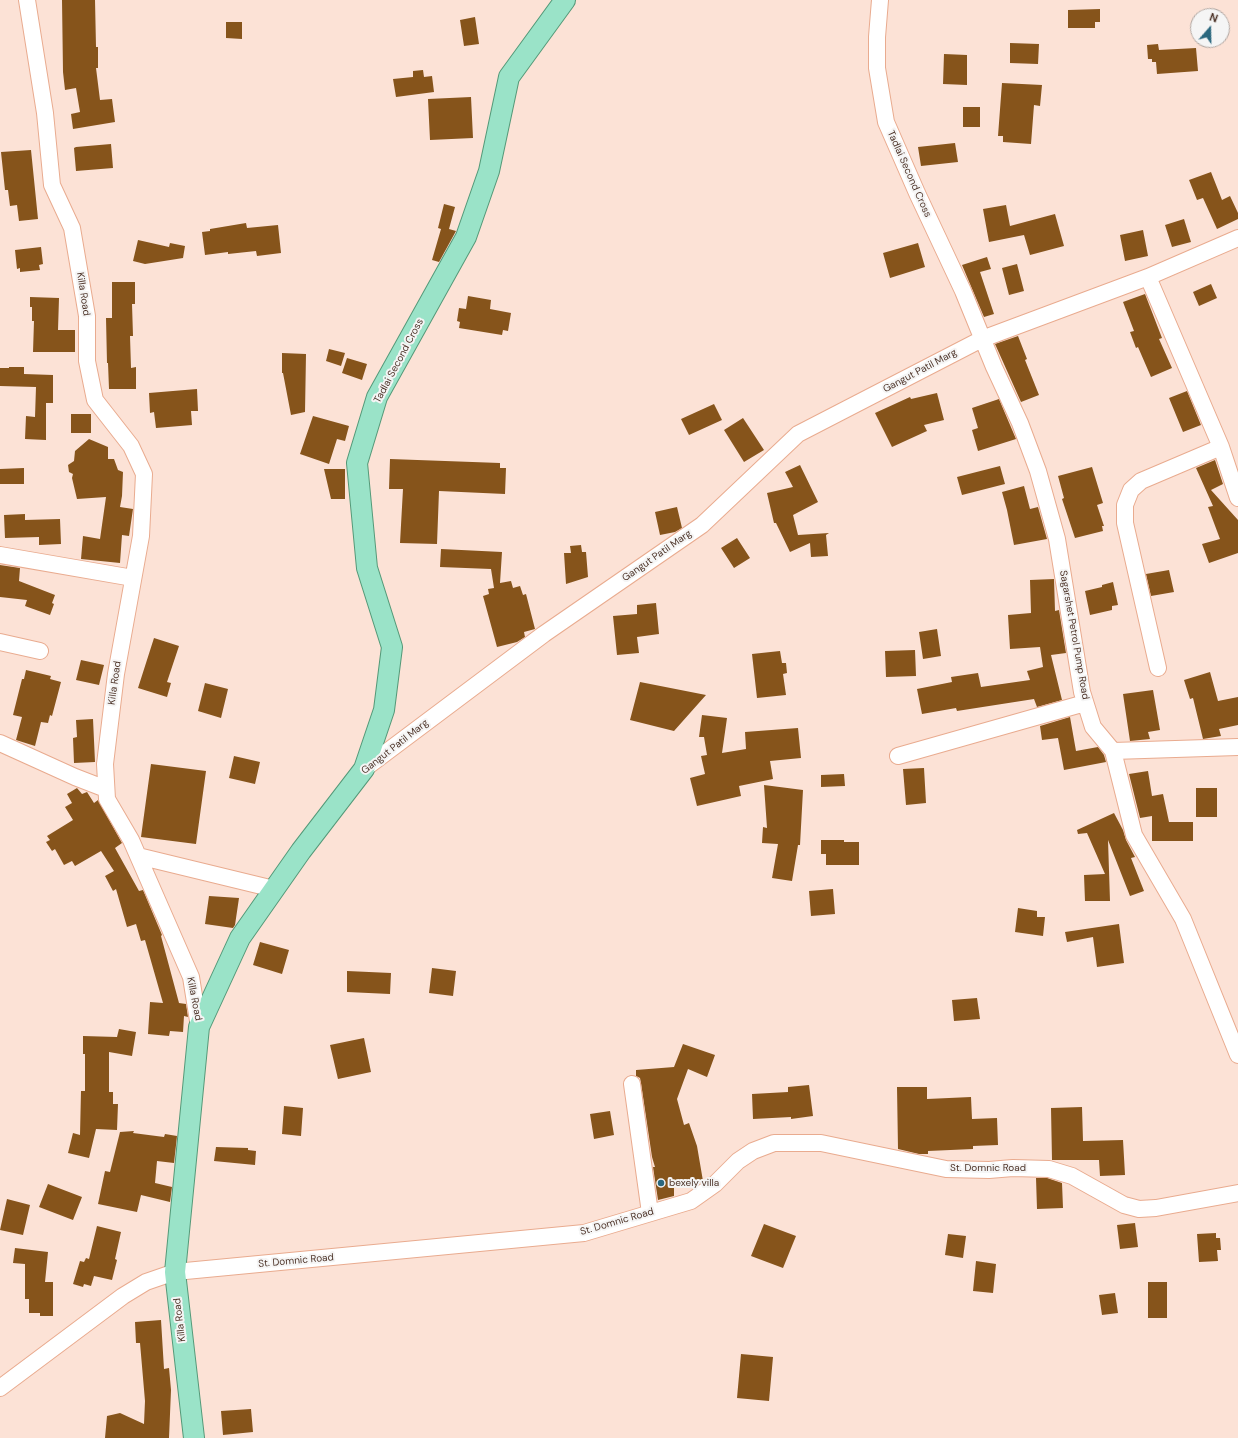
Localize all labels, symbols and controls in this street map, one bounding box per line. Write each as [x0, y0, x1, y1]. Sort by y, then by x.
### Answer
north arrow [1190, 8, 1230, 48]
text: N [1208, 10, 1220, 26]
street label: Tadlai Second Cross [884, 129, 934, 219]
street label: Killa Road [74, 271, 92, 317]
street label: Tadlai Second Cross [372, 317, 426, 405]
street label: Gangut Patil Marg [881, 347, 959, 395]
street label: Gangut Patil Marg [620, 528, 694, 584]
street label: Sagarshet Petrol Pump Road [1057, 570, 1091, 700]
street label: Killa Road [106, 660, 124, 706]
street label: Gangut Patil Marg [359, 717, 431, 777]
street label: Killa Road [184, 976, 204, 1022]
street label: St. Domnic Road [950, 1162, 1026, 1174]
place label: bexely villa [669, 1177, 719, 1189]
marker: bexely villa [656, 1178, 666, 1188]
street label: St. Domnic Road [579, 1206, 655, 1238]
street label: St. Domnic Road [258, 1252, 334, 1270]
street label: Killa Road [171, 1297, 189, 1343]

